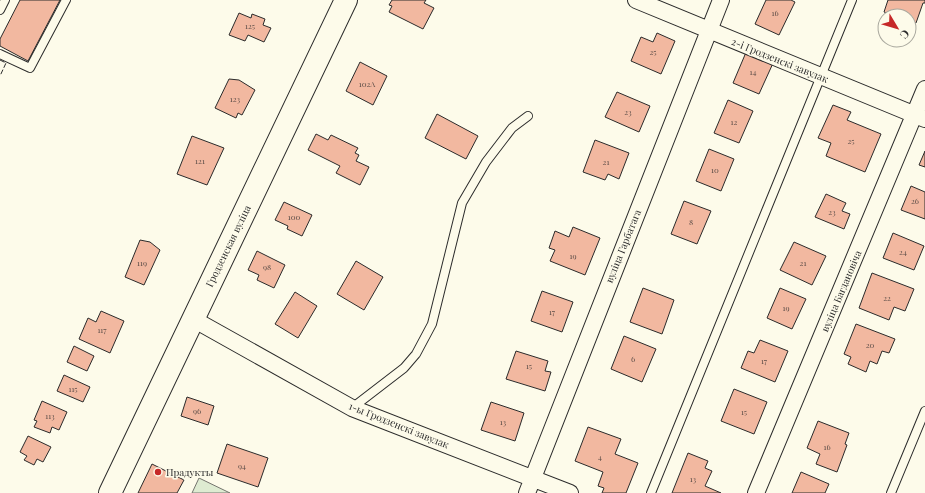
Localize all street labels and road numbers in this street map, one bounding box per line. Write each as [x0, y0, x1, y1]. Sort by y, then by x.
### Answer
street label: 2-і Гродзенскі завулак [729, 34, 831, 86]
street label: Гродзенская вуліца [202, 203, 254, 289]
street label: вуліца Гарбатага [602, 207, 644, 285]
street label: вуліца Багдановіча [817, 248, 865, 334]
street label: 1-ы Гродзенскі завулак [347, 398, 451, 452]

